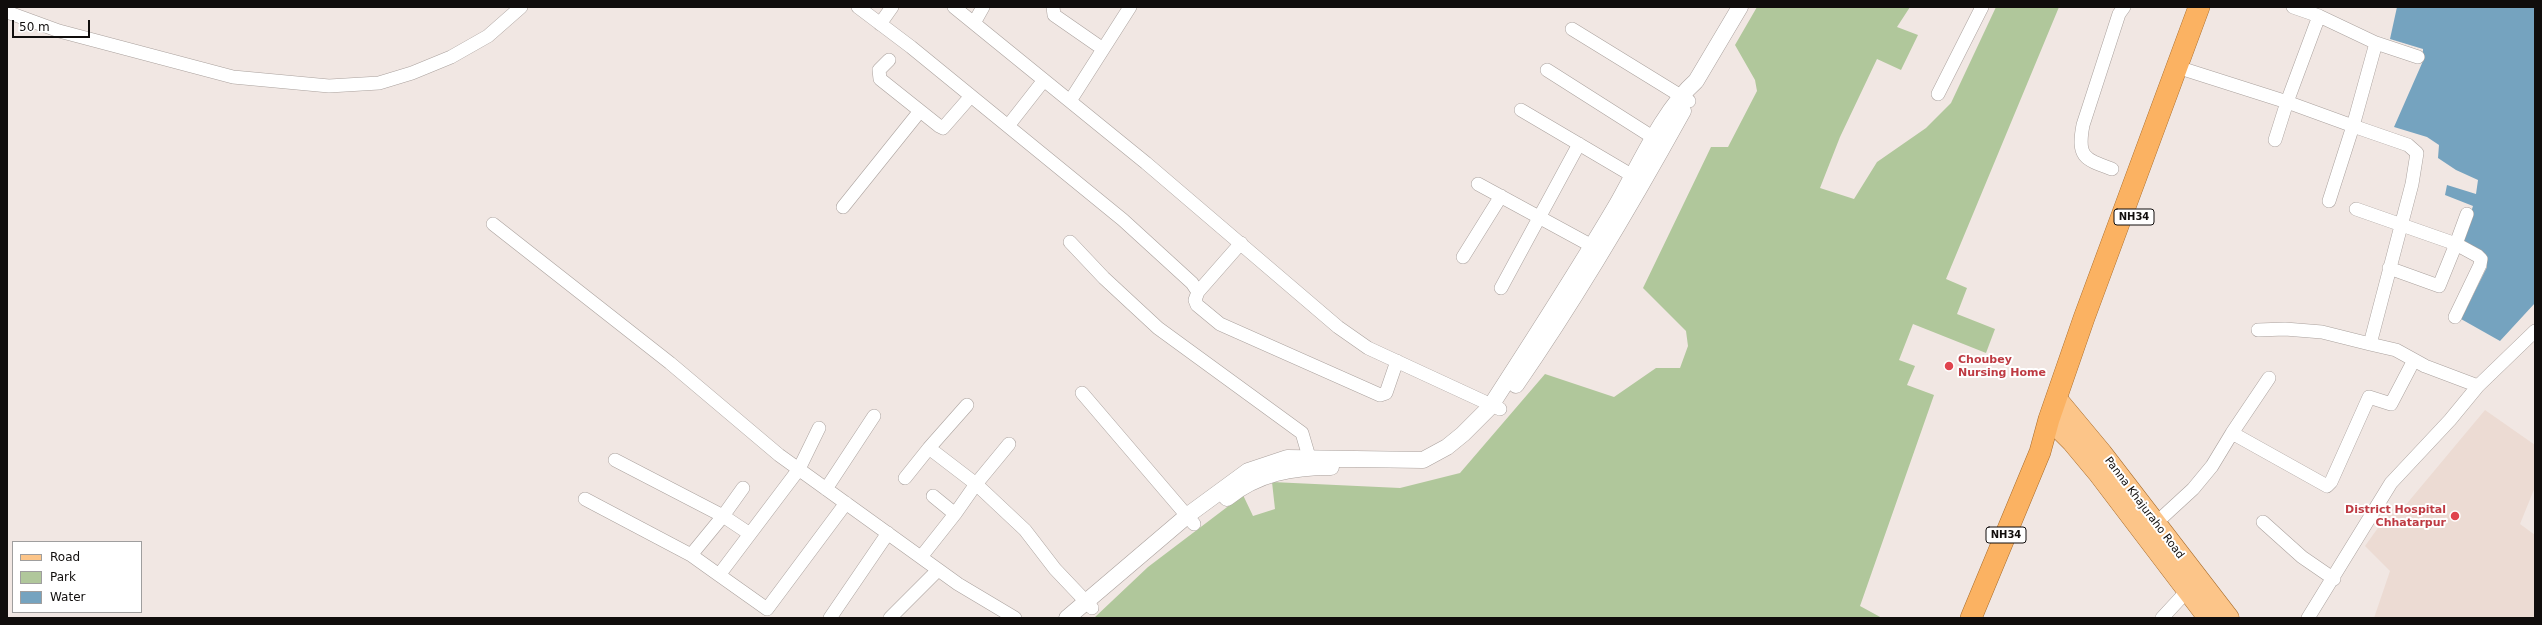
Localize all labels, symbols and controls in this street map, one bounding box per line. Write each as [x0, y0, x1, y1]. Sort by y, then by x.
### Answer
scale bar [14, 12, 92, 38]
text: 50 m [19, 20, 50, 34]
road number: NH34 [2114, 209, 2154, 225]
place label: Choubey Nursing Home [1958, 353, 2046, 379]
marker: Choubey Nursing Home [1943, 360, 1955, 372]
street label: Panna Khajuraho Road [2101, 454, 2187, 562]
place label: District Hospital Chhatarpur [2345, 503, 2446, 529]
marker: District Hospital Chhatarpur [2449, 510, 2461, 522]
road number: NH34 [1986, 527, 2026, 543]
legend [12, 541, 142, 613]
text: Road [50, 550, 80, 564]
text: Park [50, 570, 76, 584]
text: Water [50, 590, 85, 604]

